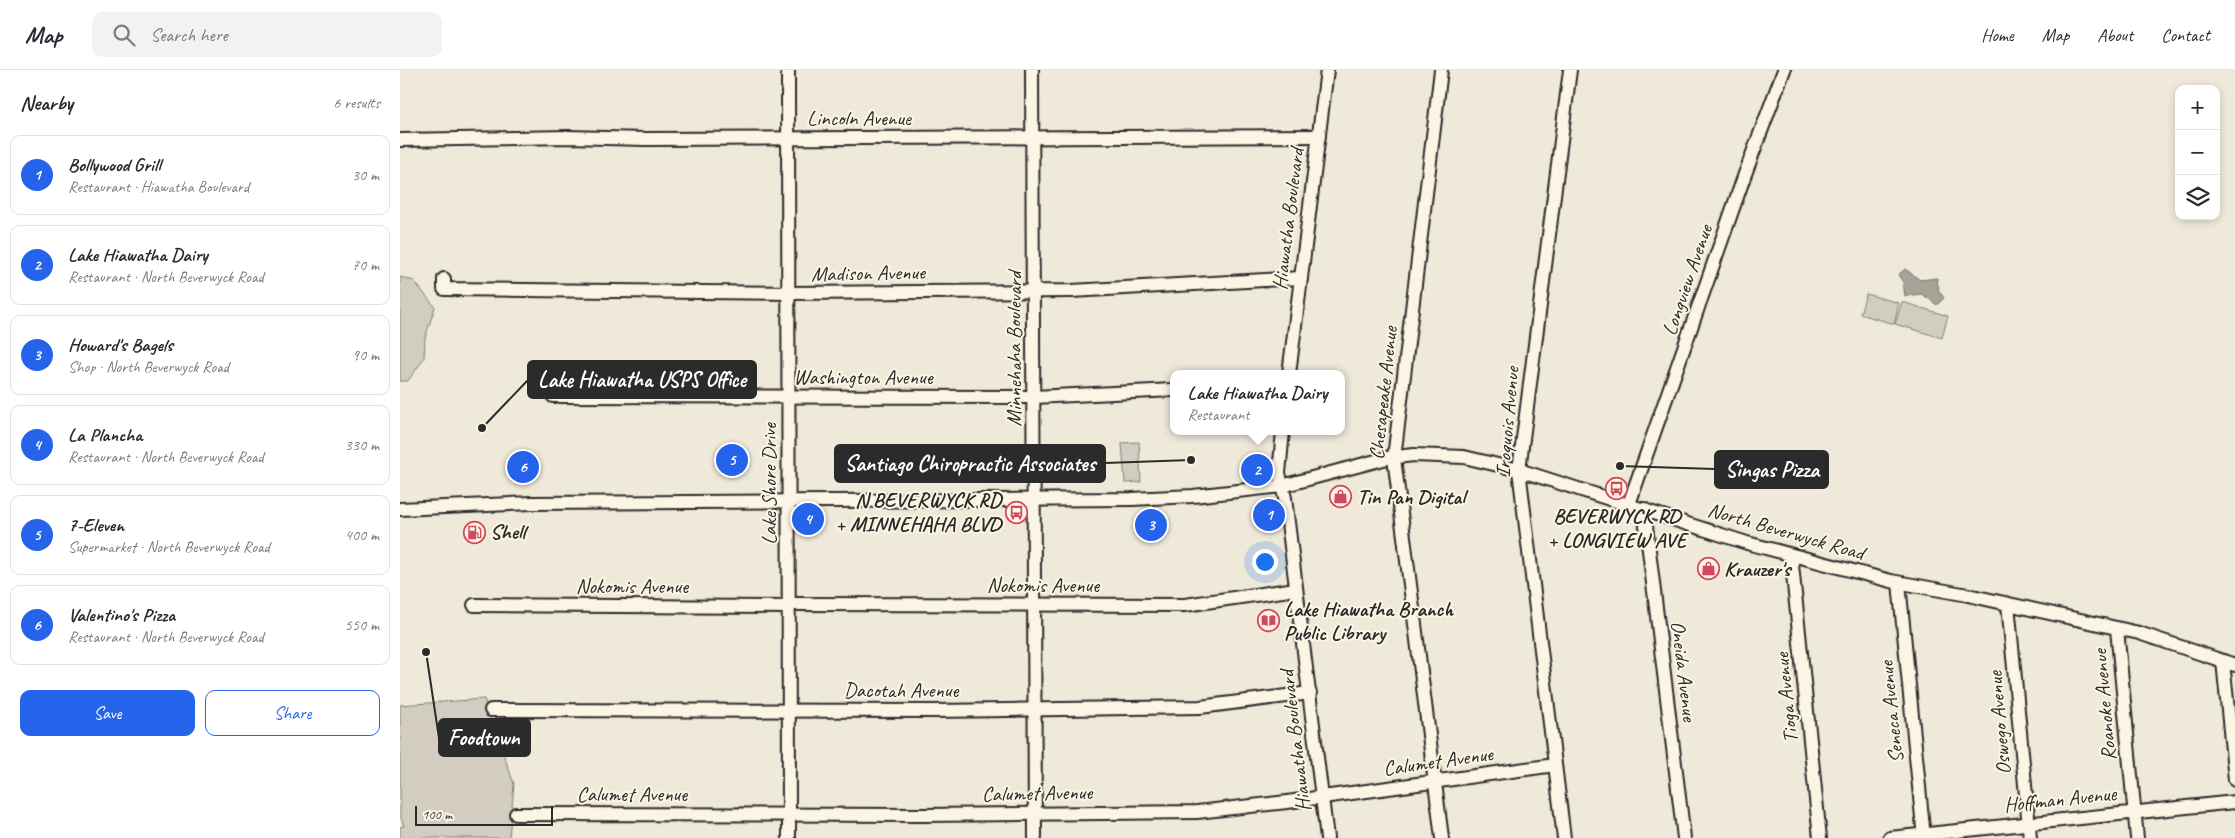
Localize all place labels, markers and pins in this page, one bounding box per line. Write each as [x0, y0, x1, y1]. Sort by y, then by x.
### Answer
callout: Lake Hiawatha USPS Office [528, 361, 756, 398]
pin: 5 [716, 441, 748, 479]
callout: Santiago Chiropractic Associates [835, 445, 1105, 482]
pin: 6 [507, 448, 539, 486]
pin: 2 [1241, 451, 1273, 489]
callout: Singas Pizza [1715, 451, 1828, 488]
bus stop icon: BEVERWYCK RD + LONGVIEW AVE [1605, 477, 1629, 501]
place label: Tin Pan Digital [1357, 484, 1469, 510]
shop icon: Tin Pan Digital [1329, 485, 1353, 509]
place label: N BEVERWYCK RD + MINNEHAHA BLVD [836, 487, 1004, 537]
pin: 1 [1253, 496, 1285, 534]
pin: 4 [792, 500, 824, 538]
bus stop icon: N BEVERWYCK RD + MINNEHAHA BLVD [1005, 500, 1029, 524]
place label: BEVERWYCK RD + LONGVIEW AVE [1548, 503, 1690, 553]
pin: 3 [1135, 506, 1167, 544]
place label: Shell [490, 519, 529, 545]
fuel station icon: Shell [462, 520, 486, 544]
place label: Krauzer's [1724, 556, 1793, 582]
shop icon: Krauzer's [1696, 557, 1720, 581]
place label: Lake Hiawatha Branch Public Library [1284, 596, 1454, 646]
library icon: Lake Hiawatha Branch Public Library [1256, 609, 1280, 633]
callout: Foodtown [439, 719, 530, 756]

